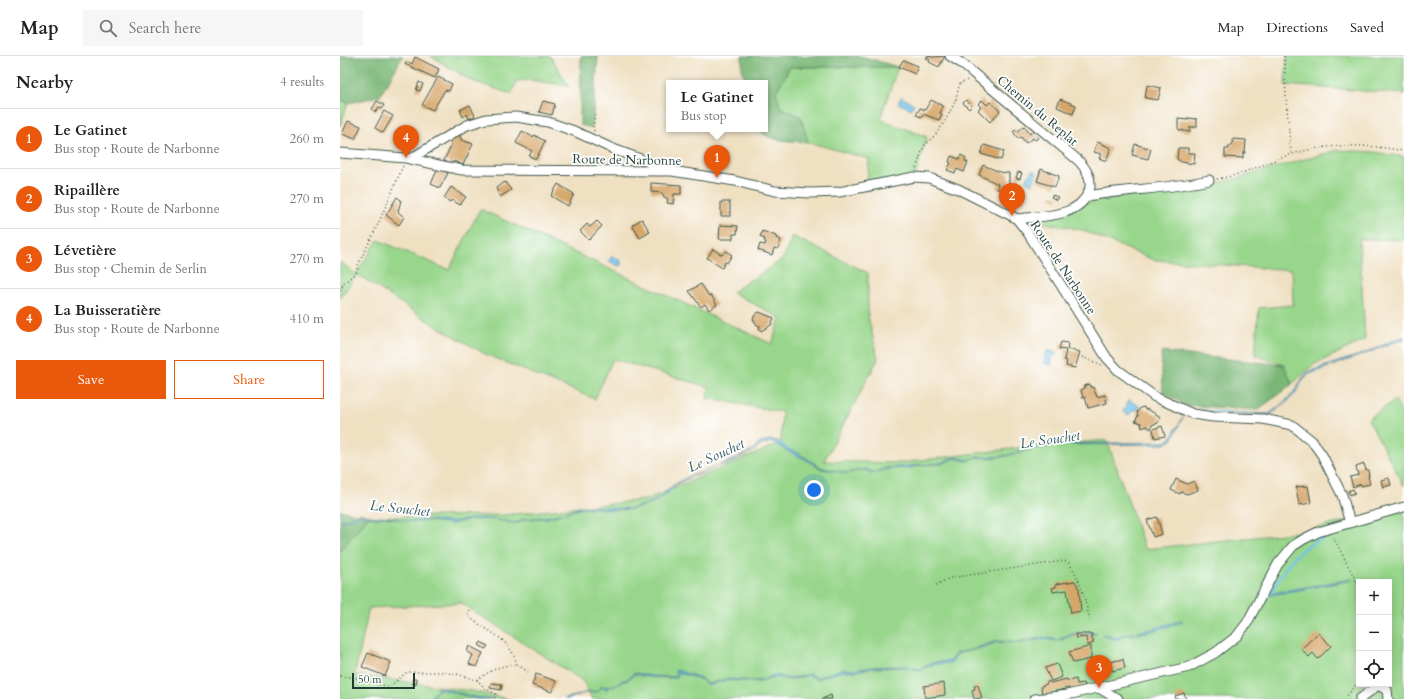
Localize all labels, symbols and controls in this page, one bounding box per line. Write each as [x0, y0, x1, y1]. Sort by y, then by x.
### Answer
search box [83, 10, 363, 46]
text: Map [20, 15, 59, 41]
icon: search [97, 17, 119, 39]
text: Search here [129, 18, 201, 38]
text: Map [1218, 18, 1244, 37]
text: Directions [1266, 18, 1328, 37]
text: Saved [1350, 18, 1384, 37]
text: Nearby [16, 71, 73, 94]
street label: Chemin du Replat [993, 71, 1082, 150]
text: 4 results [280, 73, 324, 91]
popup [666, 80, 768, 132]
text: Le Gatinet [681, 87, 753, 107]
text: Bus stop [681, 107, 727, 125]
text: Le Gatinet [54, 120, 127, 140]
pin: 4 [393, 125, 419, 158]
text: 1 [26, 130, 32, 148]
text: 260 m [290, 130, 324, 148]
text: Bus stop · Route de Narbonne [54, 140, 220, 158]
pin: 1 [704, 145, 730, 178]
street label: Route de Narbonne [572, 150, 682, 170]
text: Ripaillère [54, 180, 120, 200]
pin: 2 [999, 183, 1025, 216]
text: 2 [26, 190, 32, 208]
text: 270 m [290, 190, 324, 208]
text: Bus stop · Route de Narbonne [54, 200, 220, 218]
street label: Route de Narbonne [1026, 217, 1100, 318]
text: Lévetière [54, 240, 117, 260]
text: 3 [26, 250, 32, 268]
text: 270 m [290, 250, 324, 268]
text: Bus stop · Chemin de Serlin [54, 260, 207, 278]
text: La Buisseratière [54, 300, 161, 320]
text: 4 [26, 310, 32, 328]
text: 410 m [290, 310, 324, 328]
text: Bus stop · Route de Narbonne [54, 320, 220, 338]
button: Save [16, 360, 166, 399]
button: Share [174, 360, 324, 399]
water label: Le Souchet [1019, 426, 1082, 453]
water label: Le Souchet [685, 434, 748, 477]
your location [804, 480, 824, 500]
water label: Le Souchet [369, 496, 432, 521]
map controls [1356, 579, 1392, 687]
button: + [1356, 579, 1392, 615]
button: − [1356, 615, 1392, 651]
button: locate [1356, 651, 1392, 687]
pin: 3 [1086, 655, 1112, 688]
scale bar [352, 671, 415, 690]
text: 50 m [358, 672, 382, 687]

